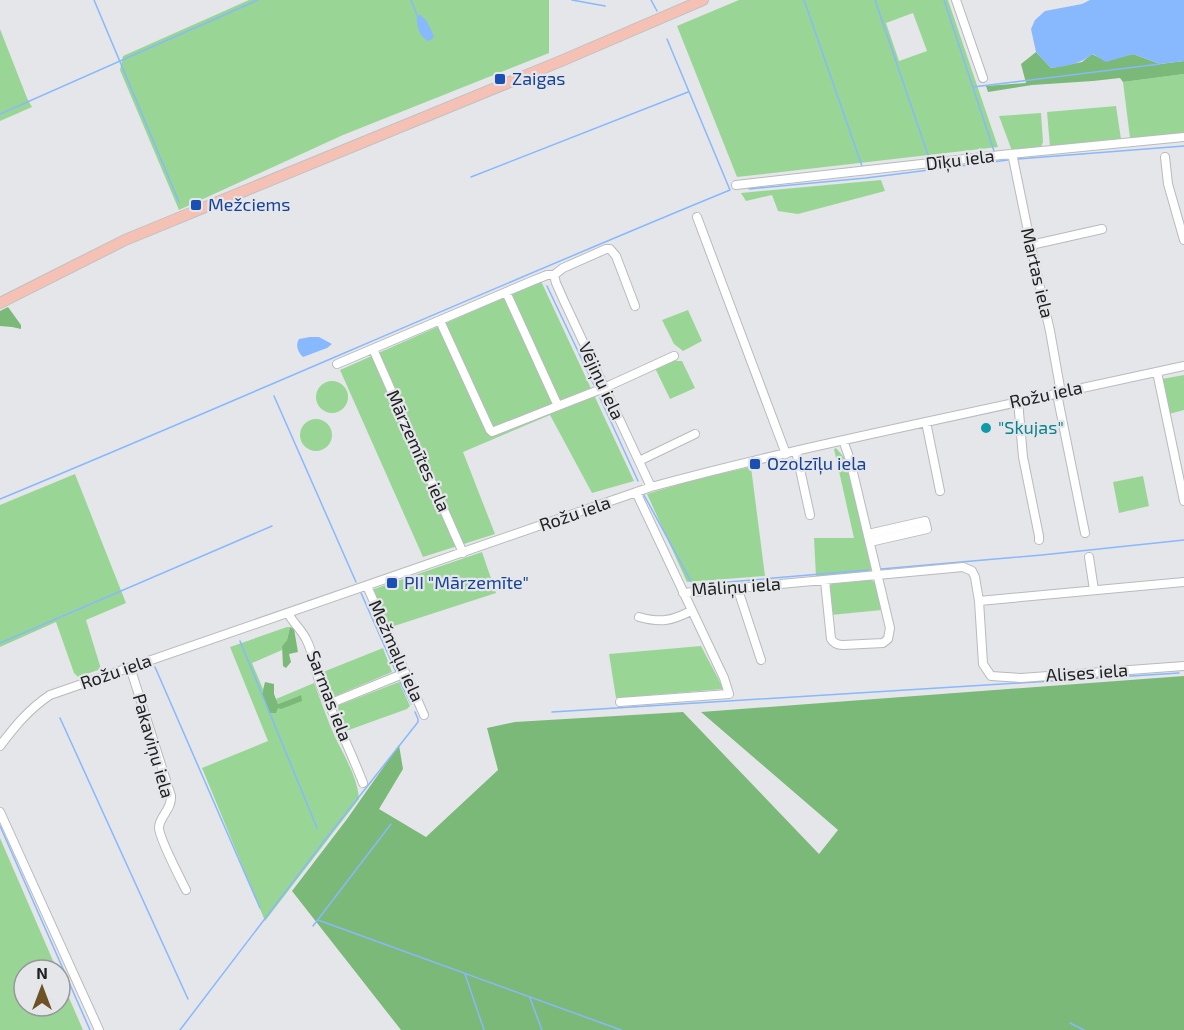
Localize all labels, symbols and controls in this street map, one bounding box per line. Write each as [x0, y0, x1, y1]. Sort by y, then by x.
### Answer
place label: Zaigas [512, 67, 566, 89]
marker: Zaigas [493, 72, 507, 86]
street label: Dīķu iela [924, 144, 996, 175]
place label: Mežciems [208, 193, 290, 215]
marker: Mežciems [189, 198, 203, 212]
street label: Martas iela [1017, 225, 1059, 320]
street label: Vējiņu iela [573, 338, 629, 423]
street label: Rožu iela [1007, 376, 1084, 412]
street label: Mārzemītes iela [382, 386, 456, 515]
place label: "Skujas" [998, 416, 1064, 438]
marker: "Skujas" [979, 421, 993, 435]
place label: Ozolzīļu iela [767, 452, 866, 475]
marker: Ozolzīļu iela [748, 457, 762, 471]
street label: Rožu iela [536, 491, 613, 536]
place label: PII "Mārzemīte" [404, 571, 529, 593]
street label: Māliņu iela [690, 572, 781, 601]
marker: PII "Mārzemīte" [385, 576, 399, 590]
street label: Mežmaļu iela [364, 596, 429, 705]
street label: Sarmas iela [303, 647, 357, 744]
street label: Rožu iela [77, 649, 154, 694]
street label: Alises iela [1045, 658, 1129, 686]
street label: Pakaviņu iela [128, 691, 179, 801]
north arrow [12, 958, 72, 1018]
text: N [36, 963, 48, 982]

